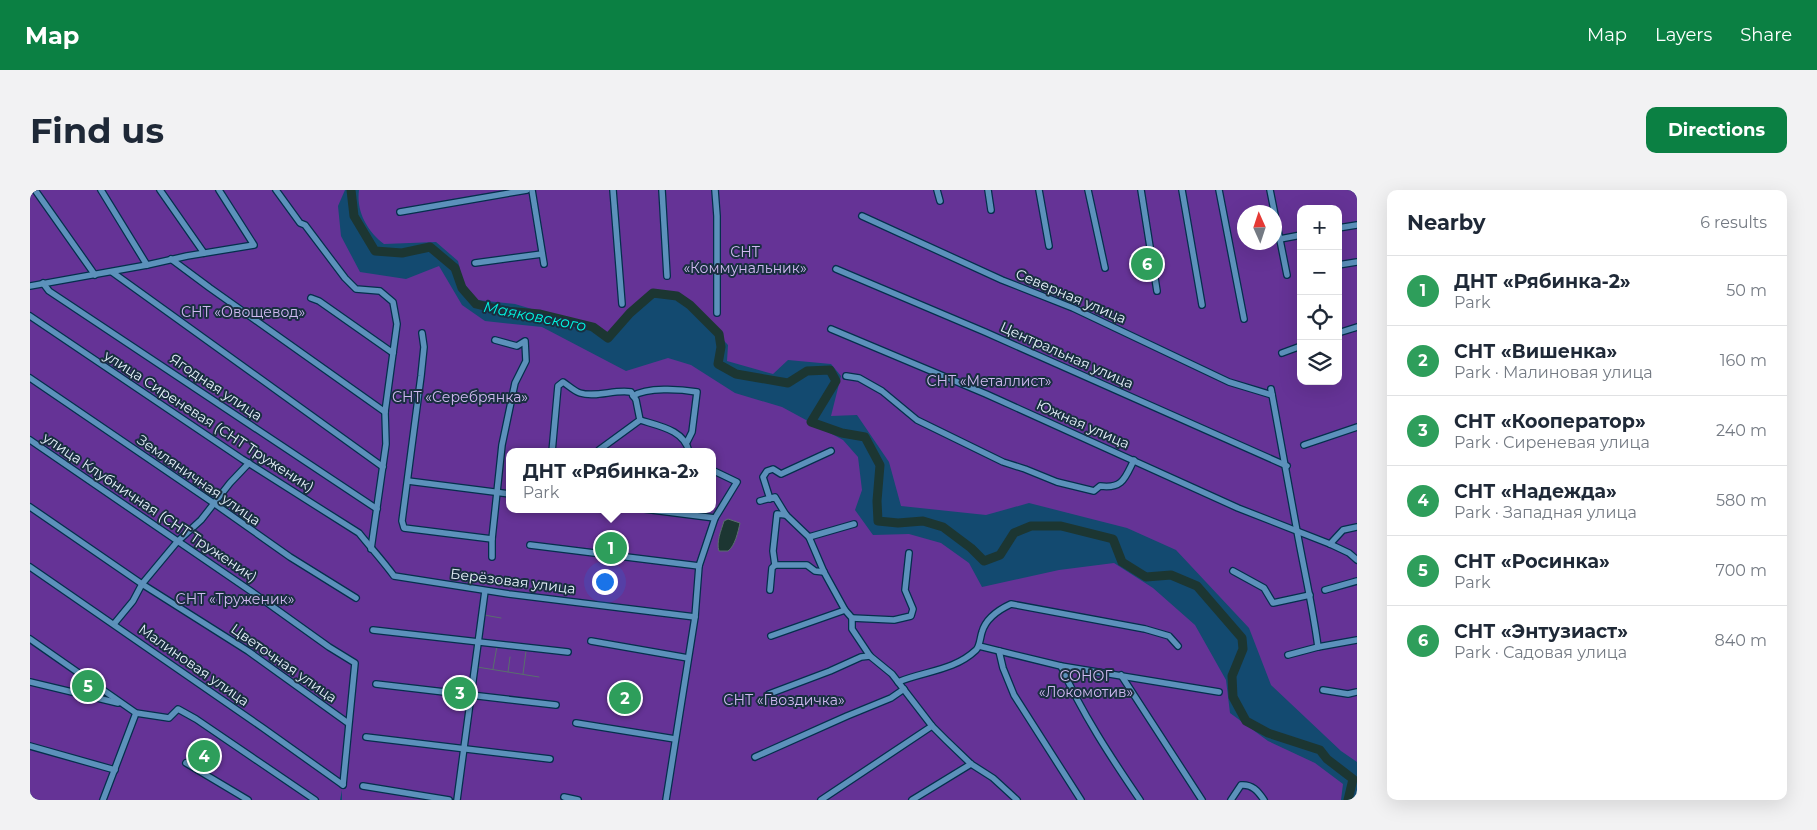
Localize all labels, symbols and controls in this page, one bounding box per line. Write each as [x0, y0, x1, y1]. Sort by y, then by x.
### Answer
text: Map [25, 21, 79, 50]
text: Map [1587, 24, 1627, 46]
text: Layers [1655, 24, 1712, 46]
text: Share [1740, 24, 1792, 46]
button: Directions [1646, 107, 1787, 153]
text: Find us [30, 109, 164, 152]
north arrow [1237, 205, 1282, 250]
map controls [1297, 205, 1342, 385]
button: + [1297, 205, 1342, 250]
text: Nearby [1407, 210, 1486, 235]
text: 6 results [1700, 213, 1767, 232]
park label: СНТ «Коммунальник» [683, 243, 807, 277]
pin: 6 [1131, 245, 1163, 283]
button: − [1297, 250, 1342, 295]
street label: Северная улица [1013, 265, 1129, 327]
text: ДНТ «Рябинка-2» [1454, 270, 1631, 293]
text: 1 [1420, 281, 1426, 300]
text: 50 m [1726, 281, 1767, 300]
text: Park [1454, 293, 1491, 312]
button: locate [1297, 295, 1342, 340]
water label: Маяковского [482, 297, 588, 335]
park label: СНТ «Овощевод» [181, 303, 305, 321]
street label: Центральная улица [998, 317, 1136, 393]
button: layers [1297, 340, 1342, 385]
text: СНТ «Вишенка» [1454, 340, 1617, 363]
street label: улица Сиреневая (СНТ Труженик) [100, 346, 317, 496]
street label: Ягодная улица [166, 349, 266, 425]
text: 2 [1418, 351, 1428, 370]
text: 160 m [1720, 351, 1767, 370]
text: Park · Малиновая улица [1454, 363, 1653, 382]
park label: СНТ «Металлист» [926, 372, 1052, 390]
park label: СНТ «Серебрянка» [392, 388, 528, 406]
street label: Южная улица [1034, 395, 1132, 453]
text: СНТ «Кооператор» [1454, 410, 1646, 433]
text: 3 [1418, 421, 1428, 440]
text: 240 m [1716, 421, 1767, 440]
street label: улица Клубничная (СНТ Труженик) [39, 428, 261, 586]
street label: Земляничная улица [134, 431, 264, 529]
text: Park · Сиреневая улица [1454, 433, 1650, 452]
popup [506, 448, 716, 513]
text: ДНТ «Рябинка-2» [523, 460, 699, 483]
text: СНТ «Надежда» [1454, 480, 1617, 503]
text: Park [523, 483, 559, 502]
text: 4 [1417, 491, 1429, 510]
text: 580 m [1716, 491, 1767, 510]
text: Park · Западная улица [1454, 503, 1637, 522]
pin: 1 [595, 529, 627, 567]
text: СНТ «Росинка» [1454, 550, 1610, 573]
text: 5 [1418, 561, 1428, 580]
text: 700 m [1716, 561, 1767, 580]
street label: Берёзовая улица [449, 564, 577, 598]
your location [592, 569, 618, 595]
text: Park [1454, 573, 1491, 592]
park label: СНТ «Труженик» [176, 590, 294, 608]
street label: Малиновая улица [135, 620, 253, 710]
street label: Цветочная улица [227, 620, 341, 706]
text: СНТ «Энтузиаст» [1454, 620, 1628, 643]
text: 6 [1418, 631, 1428, 650]
text: 840 m [1714, 631, 1767, 650]
text: Park · Садовая улица [1454, 643, 1627, 662]
pin: 5 [72, 667, 104, 705]
park label: СОНОГ «Локомотив» [1039, 667, 1133, 701]
pin: 3 [444, 674, 476, 712]
pin: 2 [609, 679, 641, 717]
park label: СНТ «Гвоздичка» [723, 691, 845, 709]
pin: 4 [188, 737, 220, 775]

